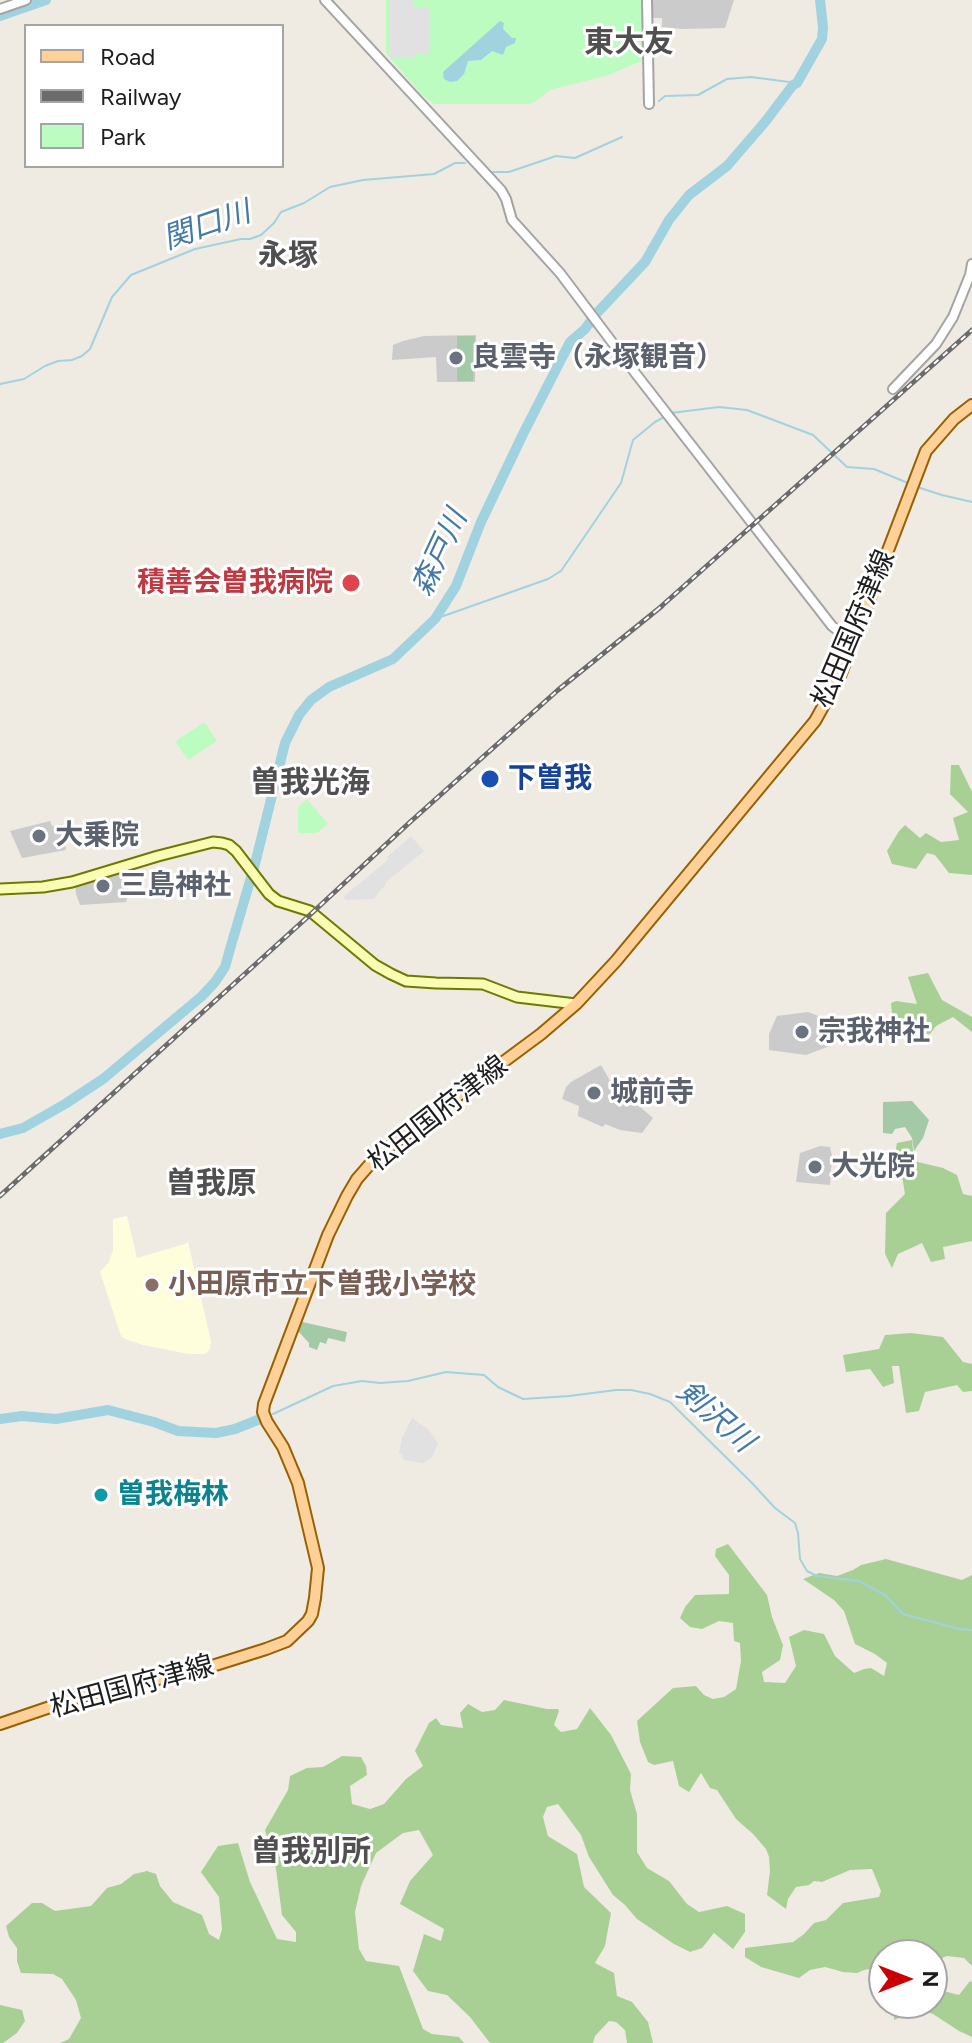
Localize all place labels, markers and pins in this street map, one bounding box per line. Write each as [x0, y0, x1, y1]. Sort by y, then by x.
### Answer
place label: 良雲寺（永塚観音） [472, 341, 724, 375]
marker: 良雲寺（永塚観音） [447, 349, 465, 367]
place label: 積善会曽我病院 [137, 566, 333, 600]
marker: 積善会曽我病院 [340, 572, 362, 594]
place label: 下曽我 [508, 762, 592, 796]
marker: 下曽我 [479, 768, 501, 790]
place label: 大乗院 [55, 819, 139, 853]
marker: 大乗院 [30, 827, 48, 845]
place label: 三島神社 [119, 869, 231, 903]
marker: 三島神社 [94, 877, 112, 895]
place label: 宗我神社 [818, 1015, 930, 1049]
marker: 宗我神社 [793, 1023, 811, 1041]
place label: 城前寺 [610, 1076, 694, 1110]
marker: 城前寺 [585, 1084, 603, 1102]
place label: 大光院 [831, 1150, 915, 1184]
marker: 大光院 [806, 1158, 824, 1176]
place label: 小田原市立下曽我小学校 [168, 1268, 476, 1302]
marker: 小田原市立下曽我小学校 [143, 1276, 161, 1294]
place label: 曽我梅林 [117, 1478, 229, 1512]
marker: 曽我梅林 [92, 1486, 110, 1504]

